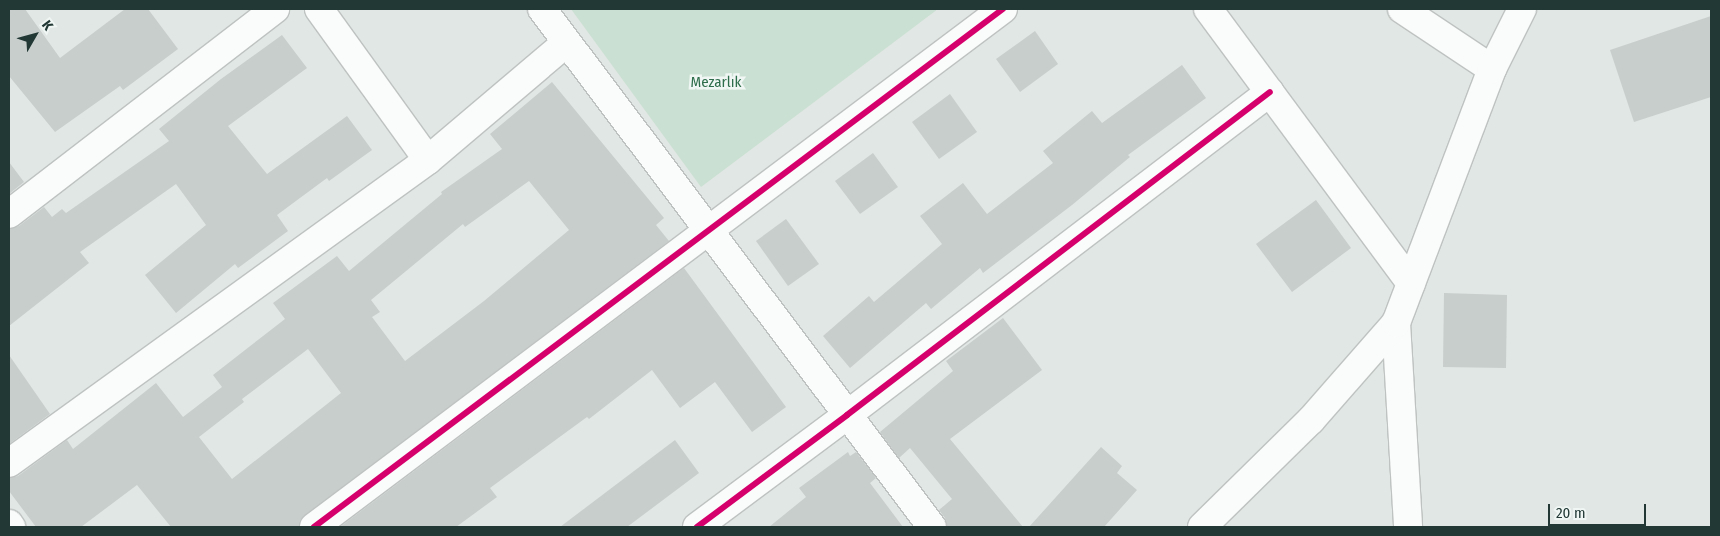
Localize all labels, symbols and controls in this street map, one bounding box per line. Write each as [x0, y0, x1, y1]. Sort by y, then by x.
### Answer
north arrow [10, 10, 60, 60]
text: K [38, 17, 56, 34]
park label: Mezarlık [690, 74, 742, 92]
scale bar [1550, 494, 1648, 526]
text: 20 m [1556, 504, 1586, 522]

